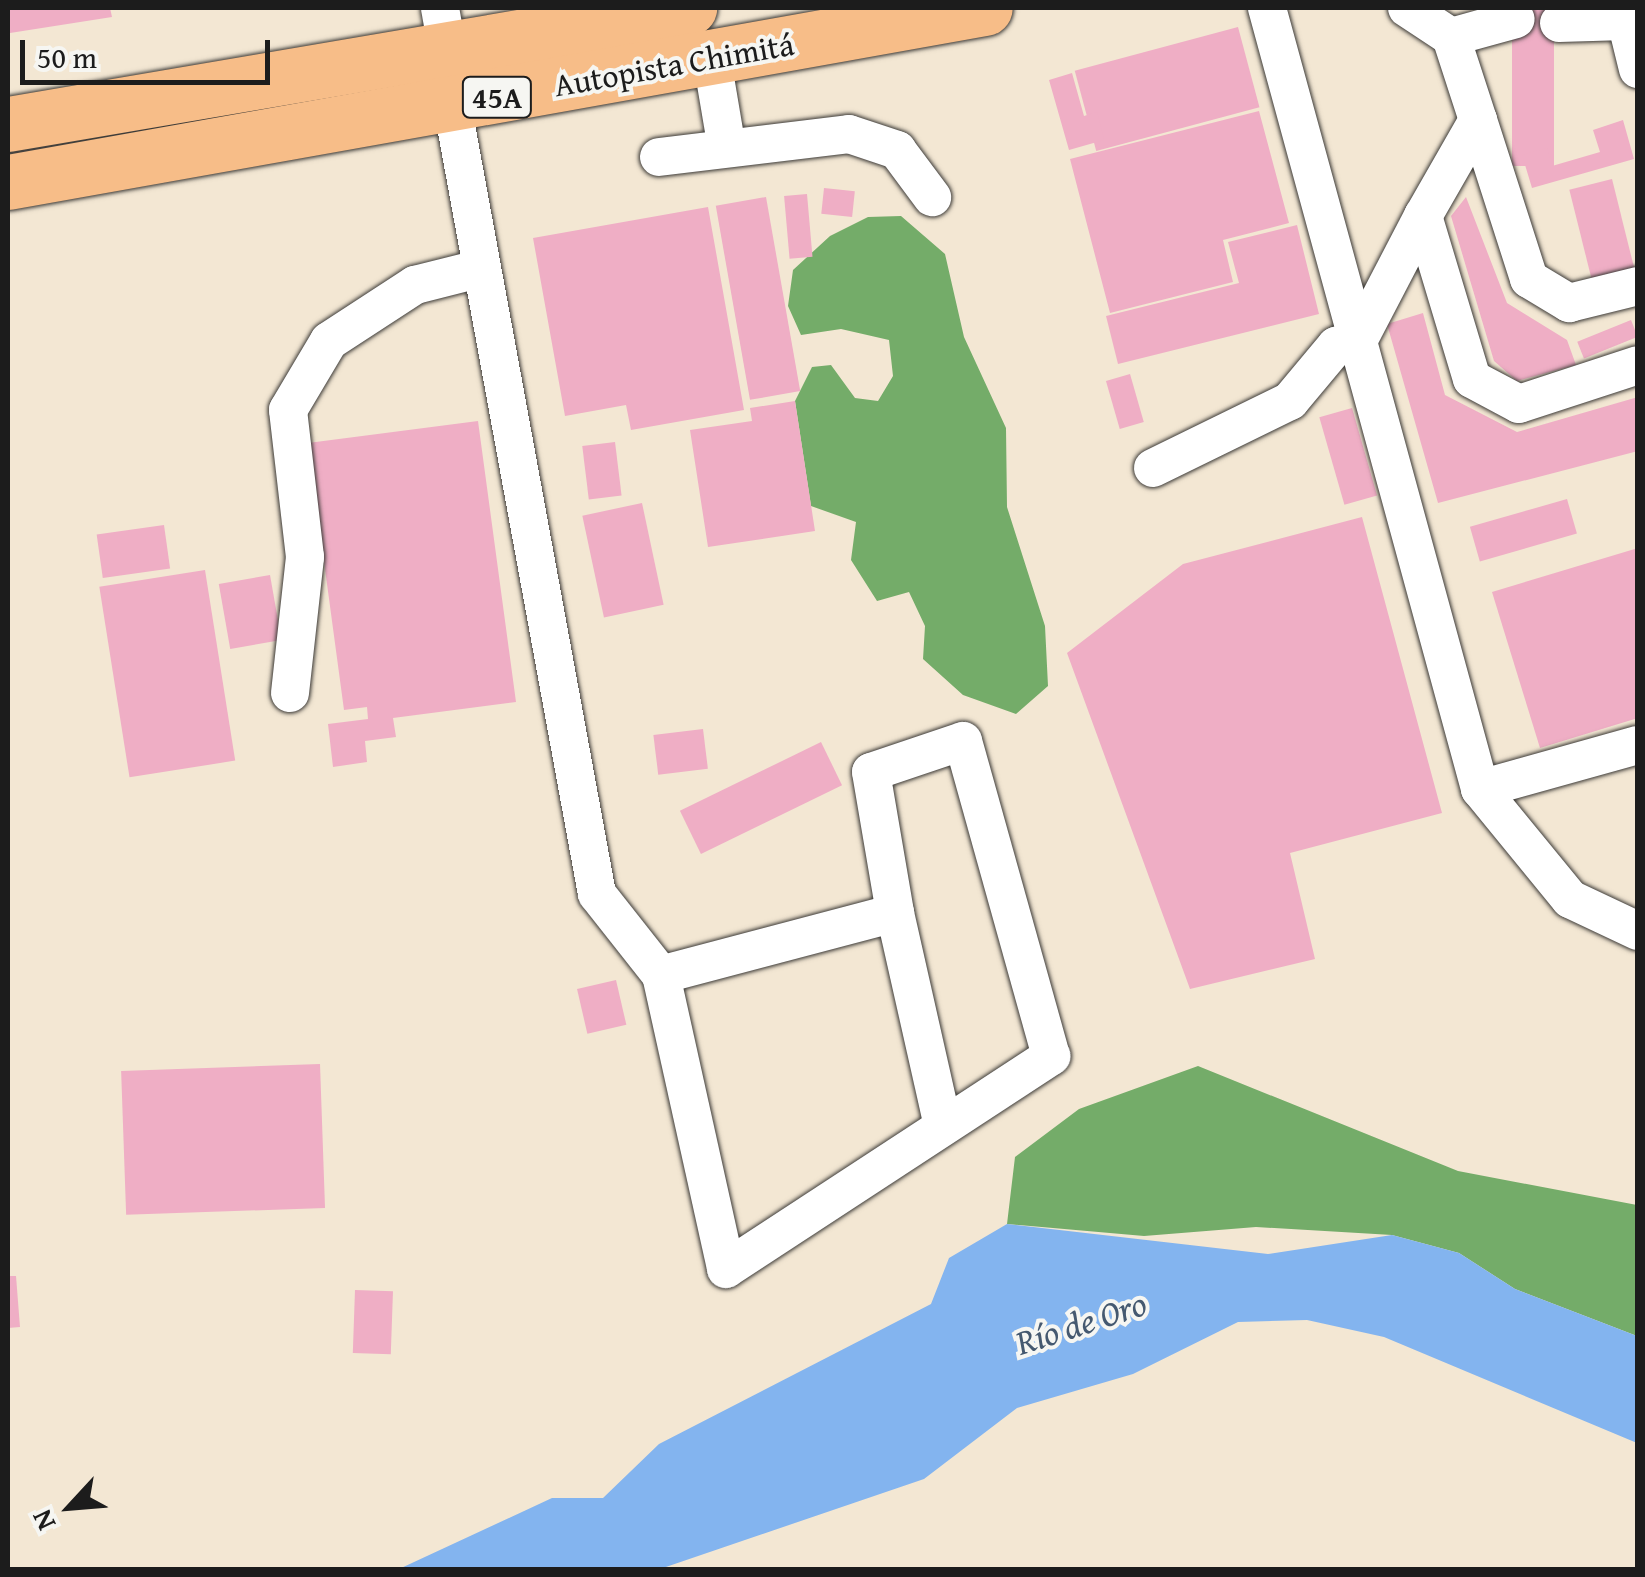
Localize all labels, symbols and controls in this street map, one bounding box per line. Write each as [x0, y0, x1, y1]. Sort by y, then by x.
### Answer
scale bar [25, 20, 275, 82]
street label: Autopista Chimitá [551, 25, 797, 105]
text: 50 m [37, 35, 97, 79]
road number: 45A [460, 72, 534, 122]
water label: Río de Oro [1010, 1282, 1152, 1364]
north arrow [20, 1457, 120, 1557]
text: N [20, 1503, 65, 1538]

